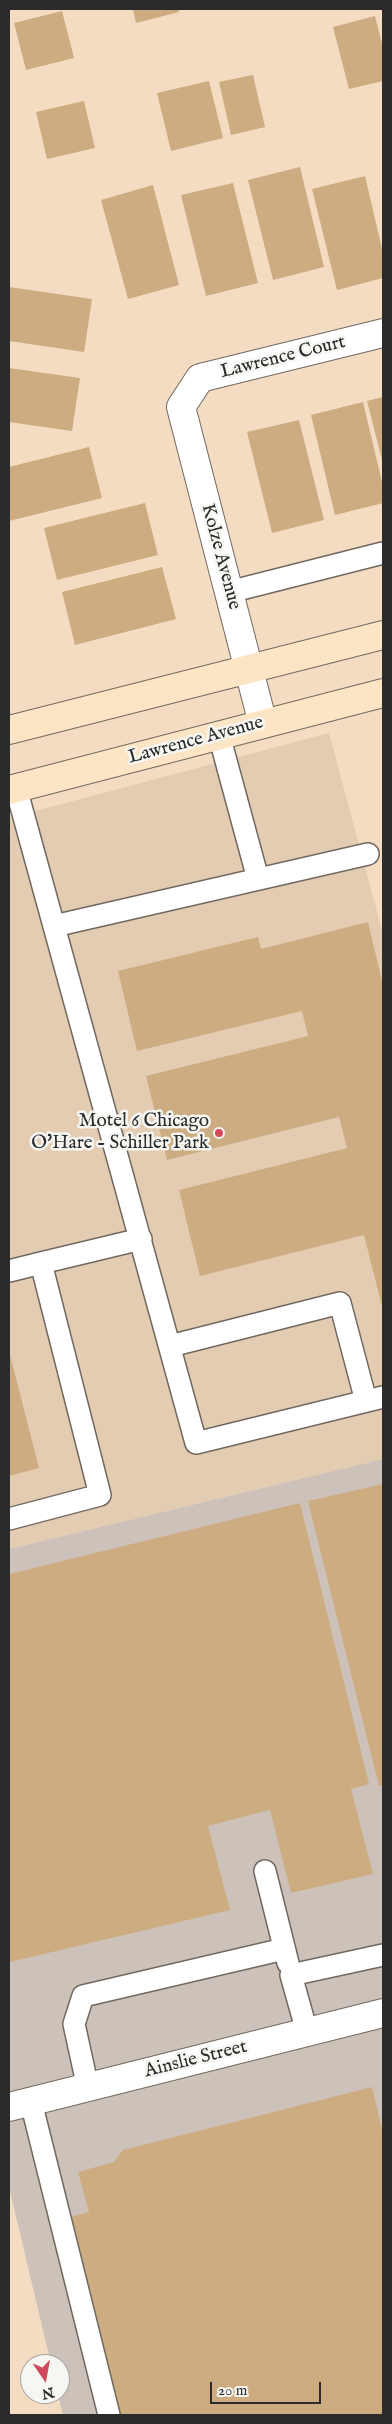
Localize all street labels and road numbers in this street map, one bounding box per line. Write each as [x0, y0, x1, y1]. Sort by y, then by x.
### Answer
street label: Lawrence Court [218, 331, 348, 385]
street label: Kolze Avenue [195, 502, 245, 612]
street label: Lawrence Avenue [126, 712, 266, 770]
street label: Ainslie Street [142, 2036, 250, 2084]

